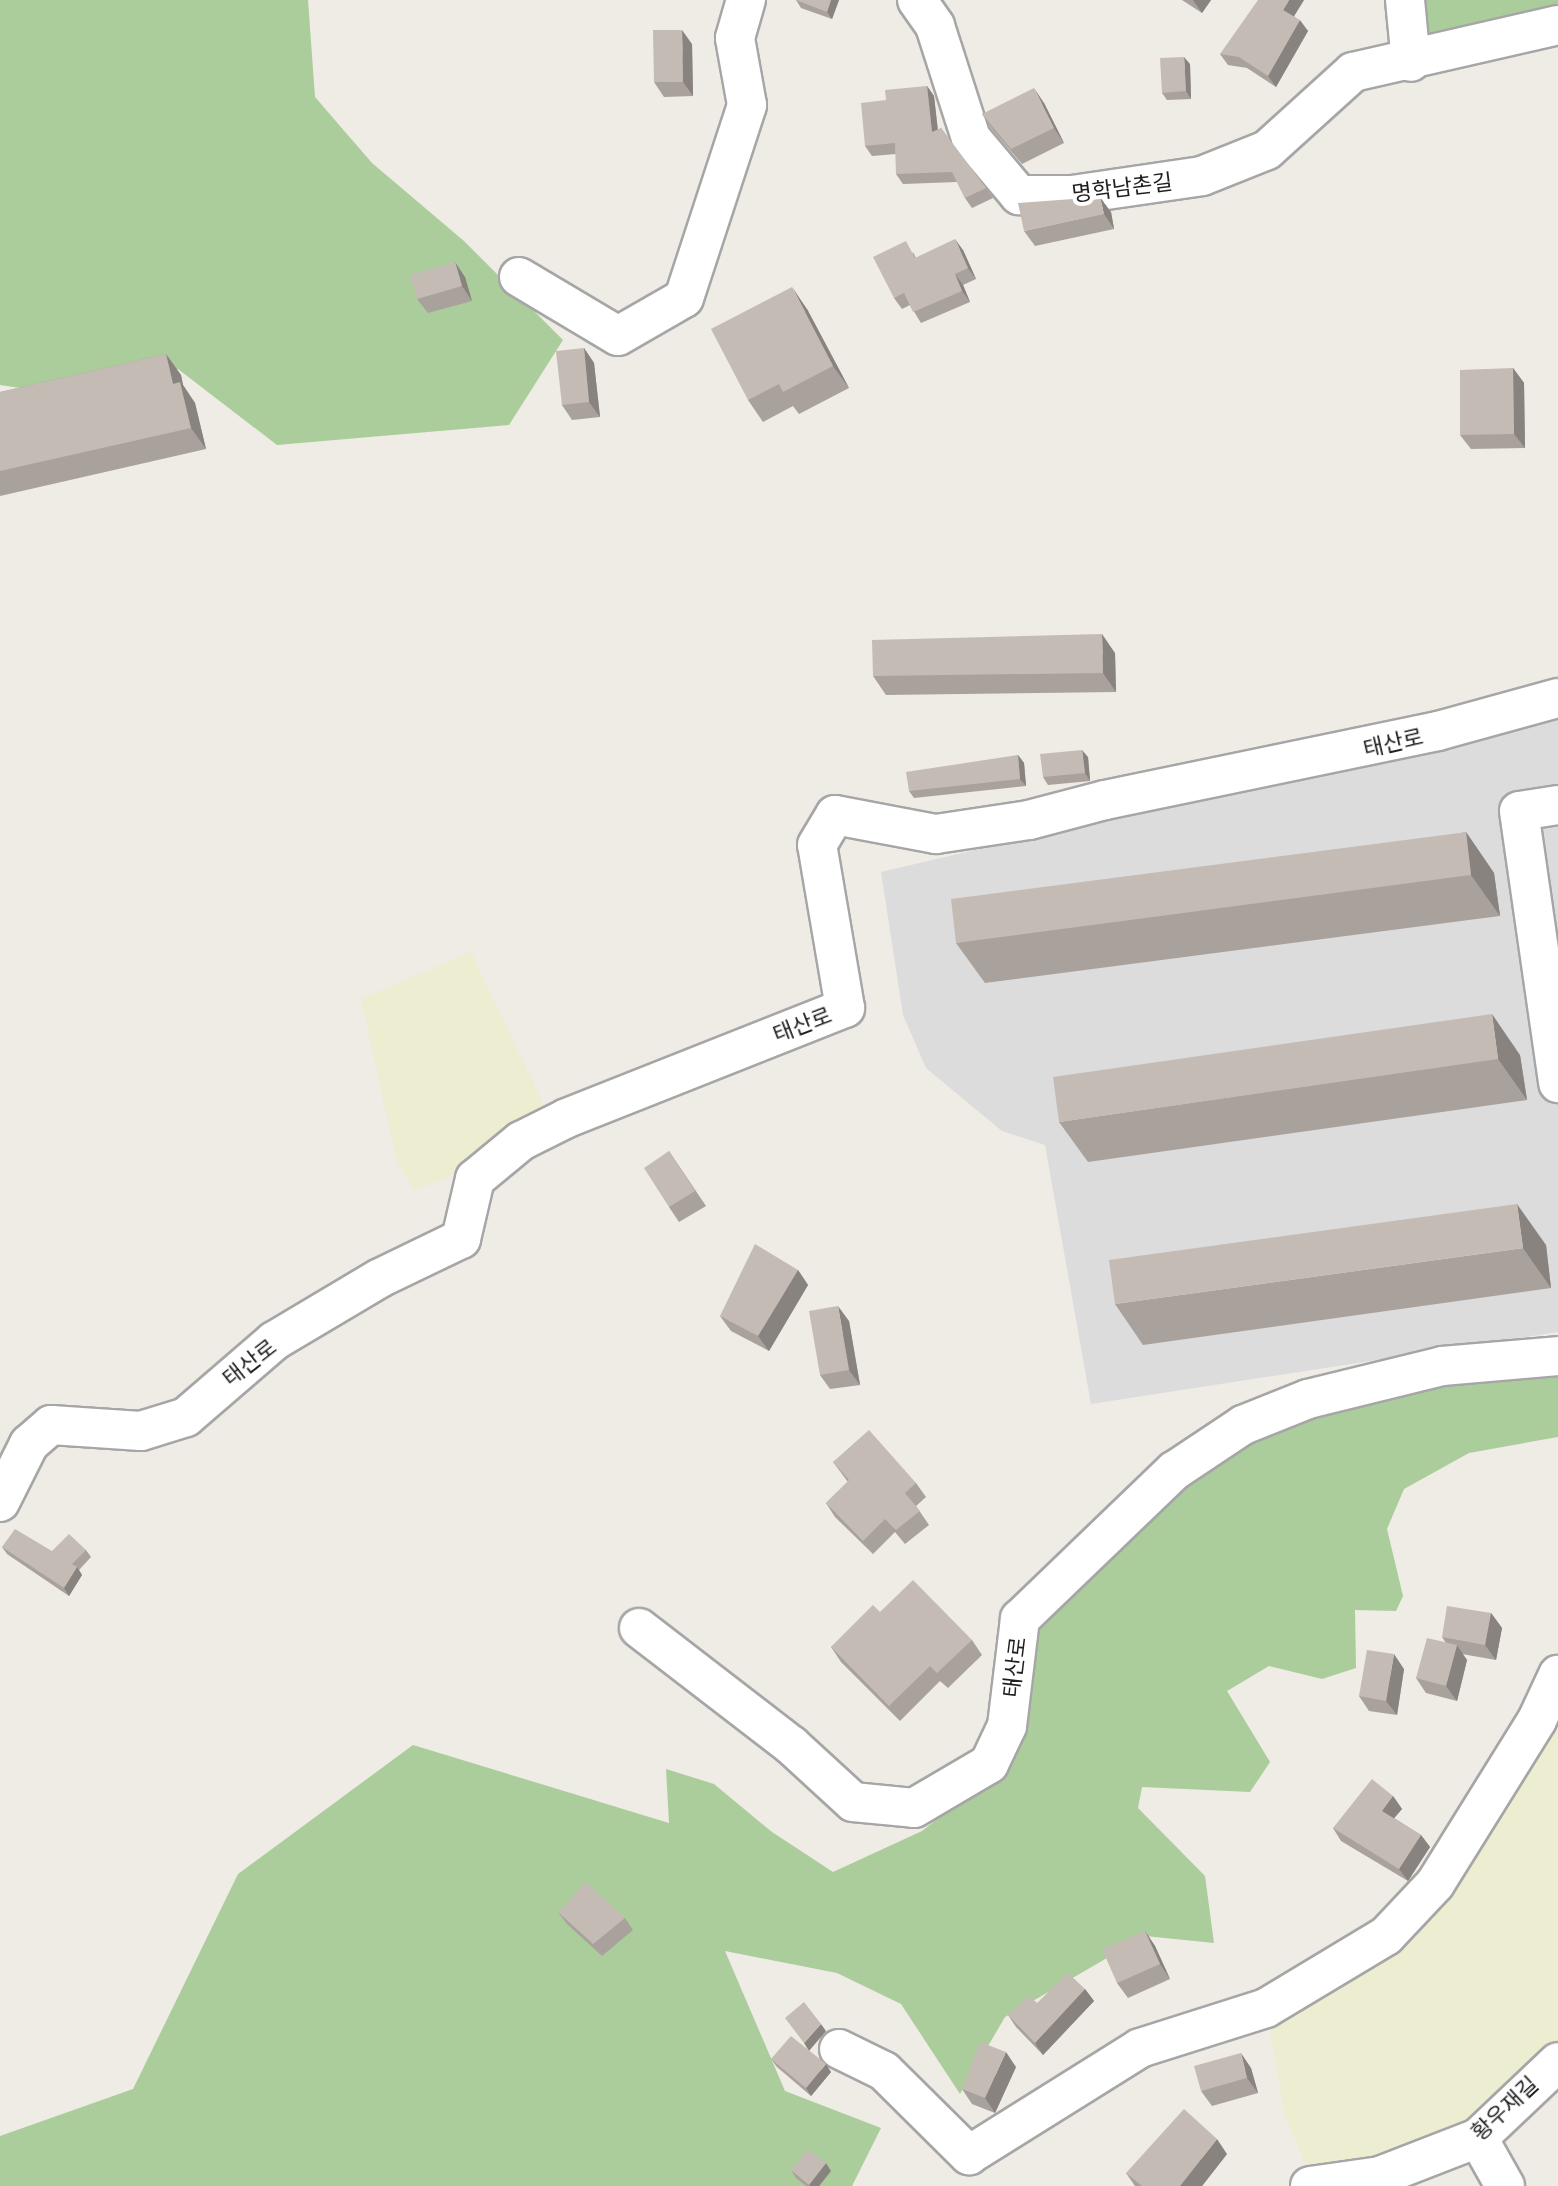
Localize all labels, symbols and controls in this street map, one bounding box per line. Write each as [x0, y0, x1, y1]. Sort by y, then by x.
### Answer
street label: 명학남촌길 [1070, 168, 1174, 206]
street label: 태산로 [1360, 722, 1426, 762]
street label: 태산로 [769, 1001, 835, 1047]
street label: 태산로 [217, 1333, 281, 1391]
street label: 태산로 [997, 1635, 1031, 1699]
street label: 황우재길 [1465, 2071, 1543, 2145]

